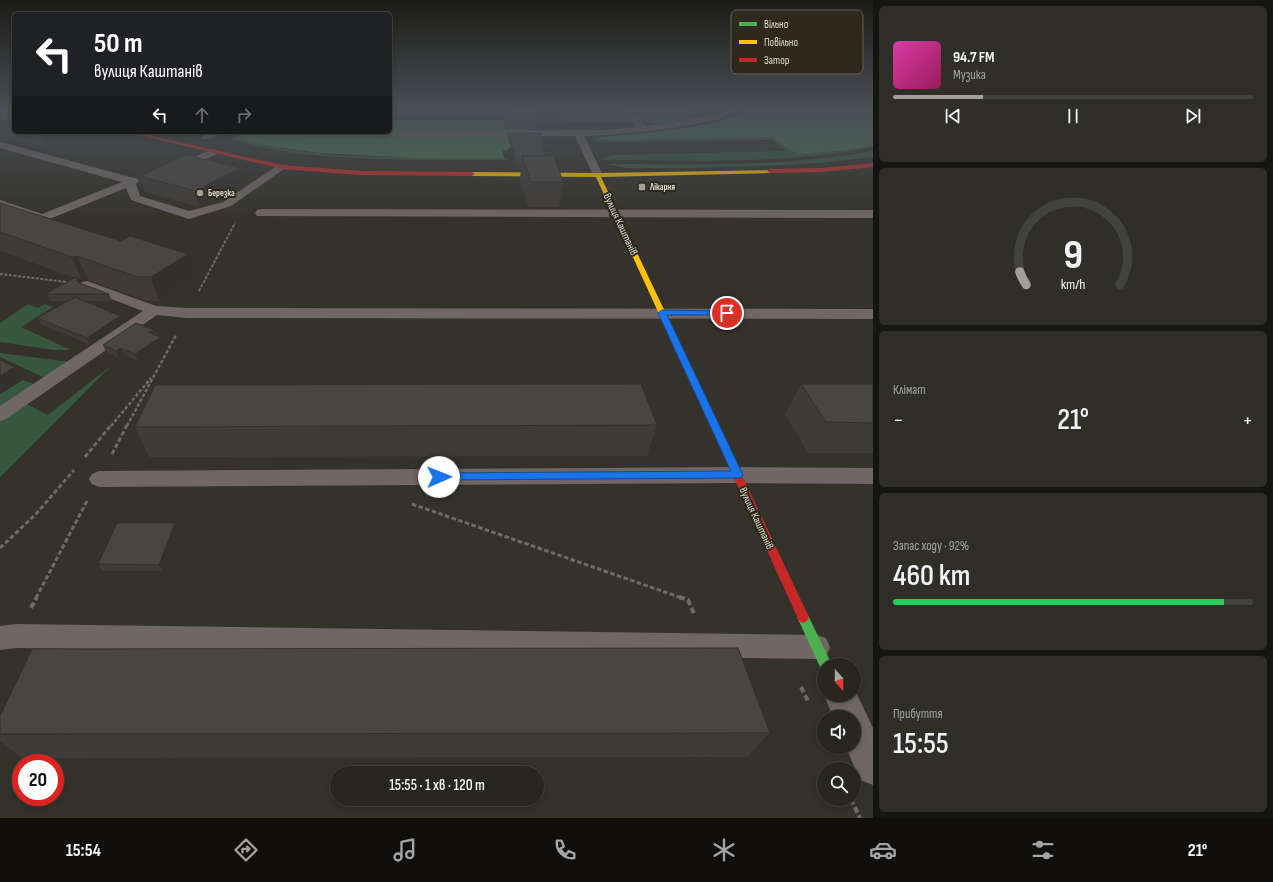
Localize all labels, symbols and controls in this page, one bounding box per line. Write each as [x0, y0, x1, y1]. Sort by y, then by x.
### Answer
legend [731, 10, 863, 74]
text: Вільно [764, 18, 789, 31]
text: 50 m [94, 27, 143, 60]
icon: left [28, 28, 80, 80]
text: Повільно [764, 36, 798, 49]
text: 94.7 FM [953, 48, 995, 67]
text: Затор [764, 54, 789, 67]
text: вулиця Каштанів [94, 61, 203, 82]
text: Музика [953, 67, 986, 83]
icon: left [149, 104, 171, 126]
icon: ahead [191, 104, 213, 126]
icon: right [233, 104, 255, 126]
icon: previous [942, 105, 964, 127]
icon: pause [1062, 105, 1084, 127]
icon: next [1182, 105, 1204, 127]
marker: Лікарня [637, 182, 647, 192]
place label: Лікарня [649, 182, 675, 193]
marker: Березка [195, 188, 205, 198]
place label: Березка [208, 188, 235, 199]
street label: вулиця Каштанів [601, 191, 641, 257]
text: 9 [1063, 230, 1083, 279]
text: km/h [1061, 275, 1085, 292]
pin [710, 296, 744, 330]
icon: arrive [716, 302, 738, 324]
text: Клімат [893, 382, 926, 398]
text: 21° [1057, 402, 1089, 438]
text: − [893, 407, 904, 434]
text: + [1242, 407, 1253, 434]
position arrow [418, 456, 460, 498]
street label: вулиця Каштанів [737, 485, 777, 551]
text: Запас ходу · 92% [893, 538, 969, 554]
text: 460 km [893, 558, 970, 594]
north arrow [817, 658, 861, 702]
map controls [817, 658, 861, 806]
text: Прибуття [893, 706, 943, 722]
button: sound [817, 710, 861, 754]
text: 15:55 [893, 726, 949, 762]
speed limit sign: 20 [12, 754, 64, 806]
button: search [817, 762, 861, 806]
text: 15:55 · 1 хв · 120 m [389, 776, 485, 795]
icon: directions [232, 836, 260, 864]
icon: music [391, 836, 419, 864]
icon: phone [551, 836, 579, 864]
icon: climate [710, 836, 738, 864]
icon: car [869, 836, 897, 864]
icon: filters [1029, 836, 1057, 864]
text: 15:54 [66, 840, 101, 861]
text: 21° [1188, 840, 1207, 861]

